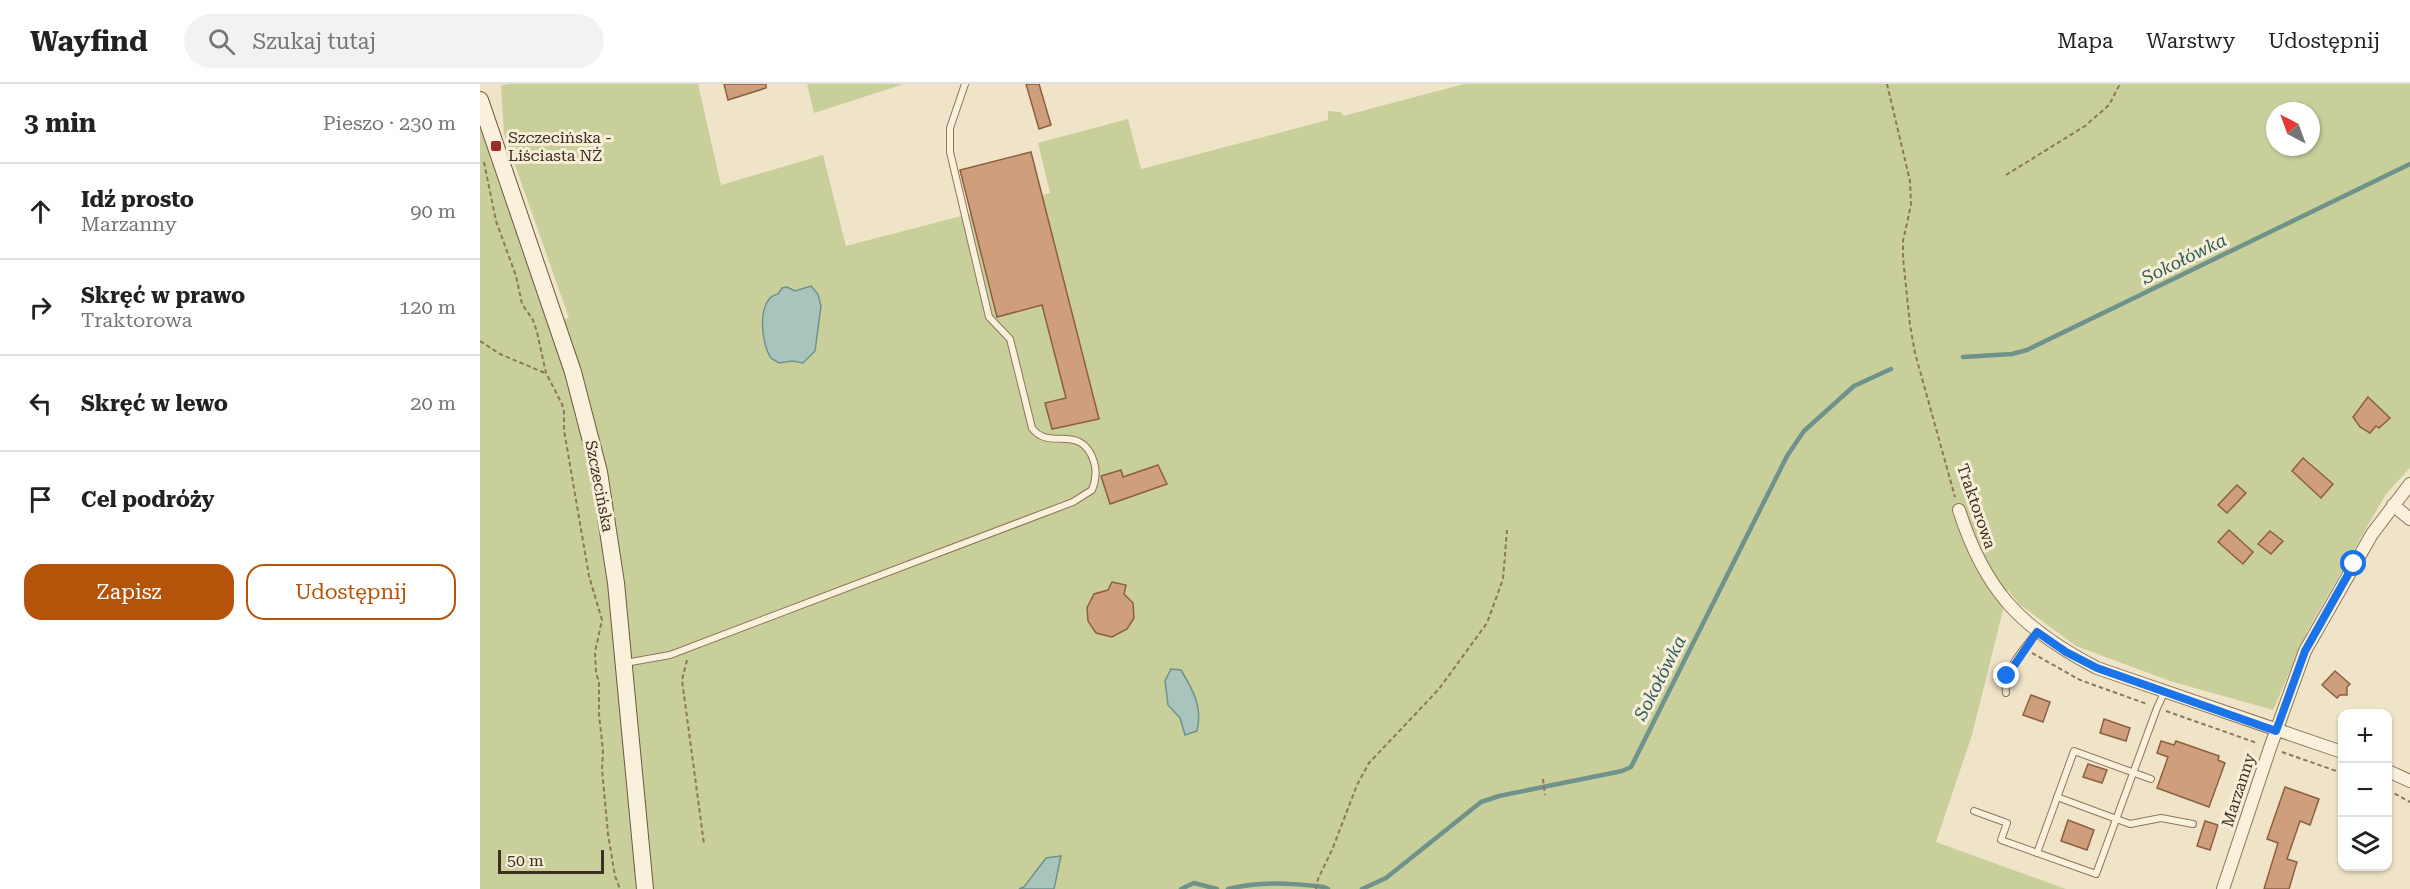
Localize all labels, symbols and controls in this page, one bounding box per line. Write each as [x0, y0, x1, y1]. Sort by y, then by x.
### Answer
search box [184, 14, 604, 68]
text: Wayfind [30, 25, 148, 58]
icon: search [205, 25, 238, 58]
text: Szukaj tutaj [253, 29, 376, 54]
text: Mapa [2057, 29, 2113, 53]
text: Warstwy [2146, 29, 2235, 53]
text: Udostępnij [2268, 29, 2380, 53]
north arrow [2266, 102, 2320, 156]
text: 3 min [24, 108, 96, 138]
text: Pieszo · 230 m [323, 111, 456, 135]
place label: Szczecińska - Liściasta NŻ [508, 128, 612, 165]
marker: Szczecińska - Liściasta NŻ [489, 139, 503, 153]
text: Idź prosto [81, 187, 194, 212]
icon: ahead [24, 195, 57, 228]
text: 90 m [410, 199, 456, 223]
text: Marzanny [81, 212, 177, 236]
water label: Sokołówka [2137, 229, 2230, 289]
text: Skręć w prawo [81, 283, 245, 308]
icon: right [24, 291, 57, 324]
text: 120 m [399, 295, 456, 319]
text: Traktorowa [81, 308, 192, 332]
icon: left [24, 387, 57, 420]
text: Skręć w lewo [81, 391, 228, 416]
text: 20 m [410, 391, 456, 415]
street label: Szczecińska [581, 439, 618, 534]
street label: Traktorowa [1953, 461, 2000, 552]
icon: arrive [24, 483, 57, 516]
text: Cel podróży [81, 487, 215, 512]
route start [2340, 550, 2366, 576]
button: Zapisz [24, 564, 234, 620]
button: Udostępnij [246, 564, 456, 620]
water label: Sokołówka [1629, 632, 1690, 725]
route end [1993, 662, 2019, 688]
map controls [2338, 709, 2392, 871]
button: + [2338, 709, 2392, 763]
street label: Marzanny [2218, 750, 2259, 829]
button: − [2338, 763, 2392, 817]
button: layers [2338, 817, 2392, 871]
scale bar [498, 847, 604, 874]
text: 50 m [507, 851, 544, 870]

